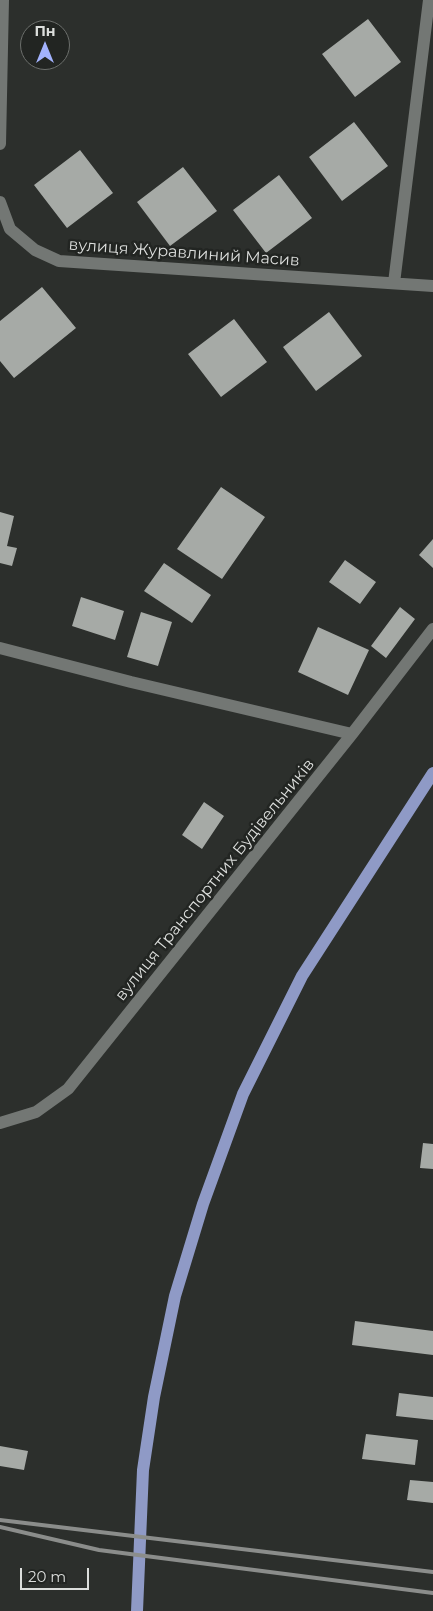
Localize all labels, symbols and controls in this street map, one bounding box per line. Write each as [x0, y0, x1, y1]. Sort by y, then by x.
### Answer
north arrow [20, 20, 70, 70]
text: Пн [34, 22, 56, 40]
street label: вулиця Журавлиний Масив [68, 235, 300, 271]
street label: вулиця Транспортних Будівельників [111, 755, 319, 1005]
scale bar [22, 1558, 91, 1590]
text: 20 m [28, 1567, 66, 1586]

